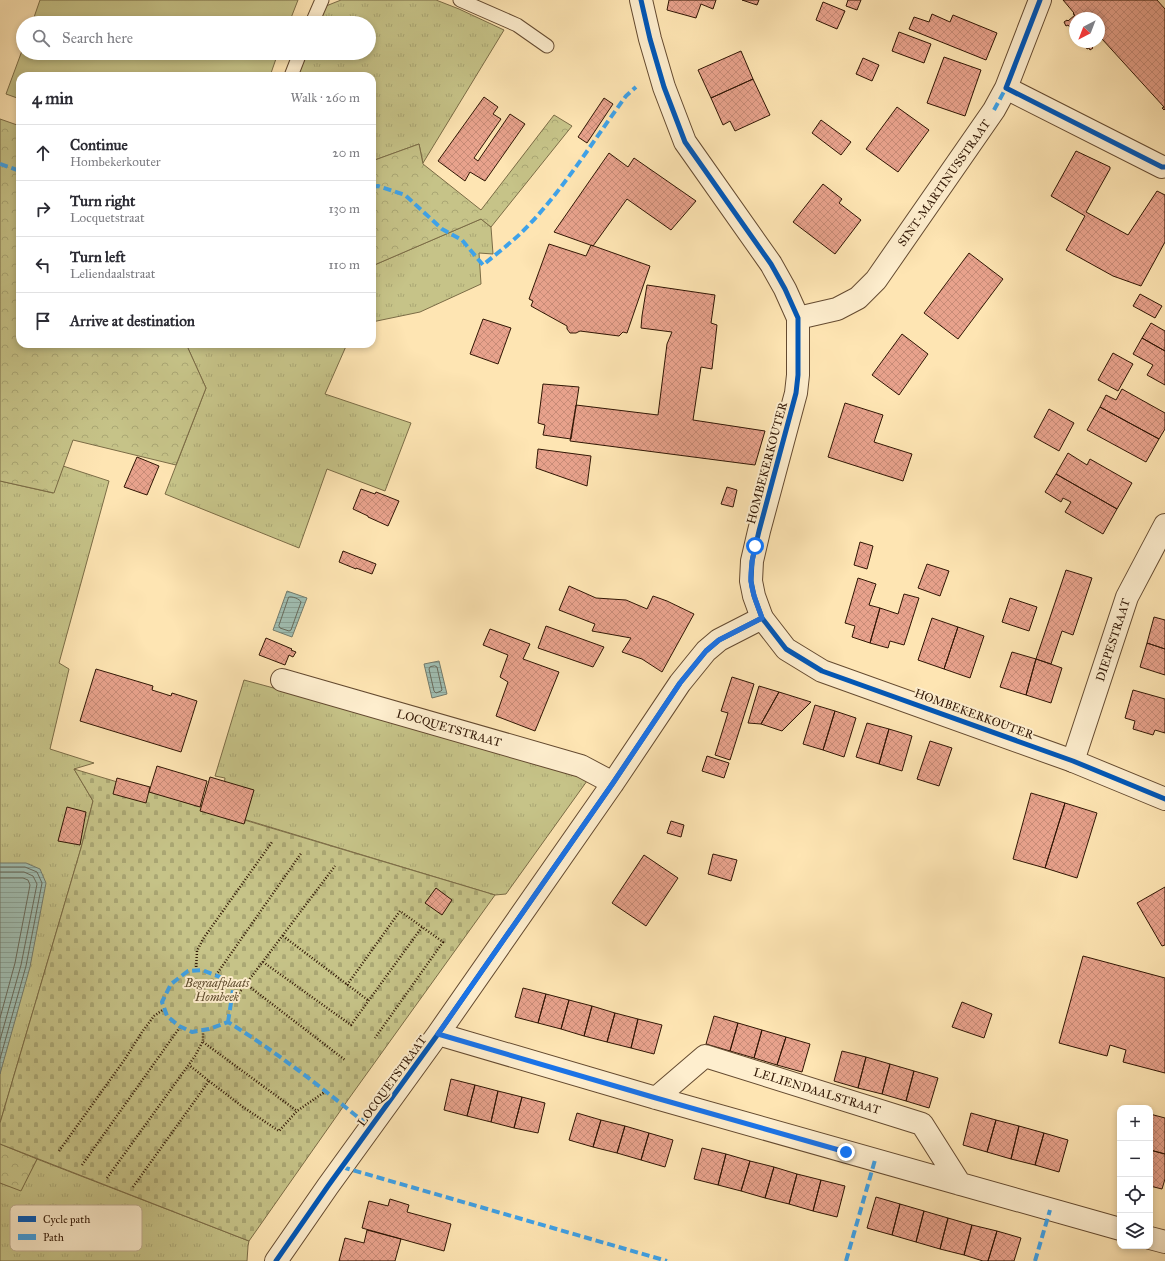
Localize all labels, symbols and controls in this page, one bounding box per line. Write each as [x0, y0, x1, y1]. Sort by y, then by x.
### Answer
north arrow [1069, 12, 1105, 48]
search box [16, 16, 376, 60]
icon: search [30, 27, 52, 49]
text: Search here [62, 29, 133, 47]
text: 4 min [32, 88, 73, 109]
text: Walk · 260 m [290, 90, 360, 106]
street label: SINT-MARTINUSSTRAAT [895, 117, 993, 249]
text: Continue [70, 136, 128, 154]
icon: ahead [32, 142, 54, 164]
text: 20 m [332, 145, 360, 161]
text: Hombekerkouter [70, 154, 161, 170]
text: Turn right [70, 192, 135, 210]
icon: right [32, 198, 54, 220]
text: 130 m [328, 201, 360, 217]
text: Locquetstraat [70, 210, 145, 226]
text: Turn left [70, 248, 126, 266]
icon: left [32, 254, 54, 276]
text: 110 m [328, 257, 360, 273]
text: Leliendaalstraat [70, 266, 155, 282]
icon: arrive [32, 310, 54, 332]
text: Arrive at destination [70, 312, 195, 330]
street label: HOMBEKERKOUTER [744, 400, 790, 525]
route start [746, 537, 764, 555]
street label: DIEPESTRAAT [1093, 597, 1133, 683]
street label: HOMBEKERKOUTER [913, 686, 1036, 742]
street label: LOCQUETSTRAAT [395, 706, 503, 750]
park label: Begraafplaats Hombeek [184, 976, 250, 1004]
street label: LOCQUETSTRAAT [354, 1033, 430, 1129]
street label: LELIENDAALSTRAAT [752, 1065, 882, 1117]
map controls [1117, 1105, 1153, 1249]
button: + [1117, 1105, 1153, 1141]
button: − [1117, 1141, 1153, 1177]
route end [837, 1143, 855, 1161]
button: locate [1117, 1177, 1153, 1213]
legend [10, 1205, 142, 1251]
text: Cycle path [43, 1213, 90, 1226]
button: layers [1117, 1213, 1153, 1249]
text: Path [43, 1231, 64, 1244]

